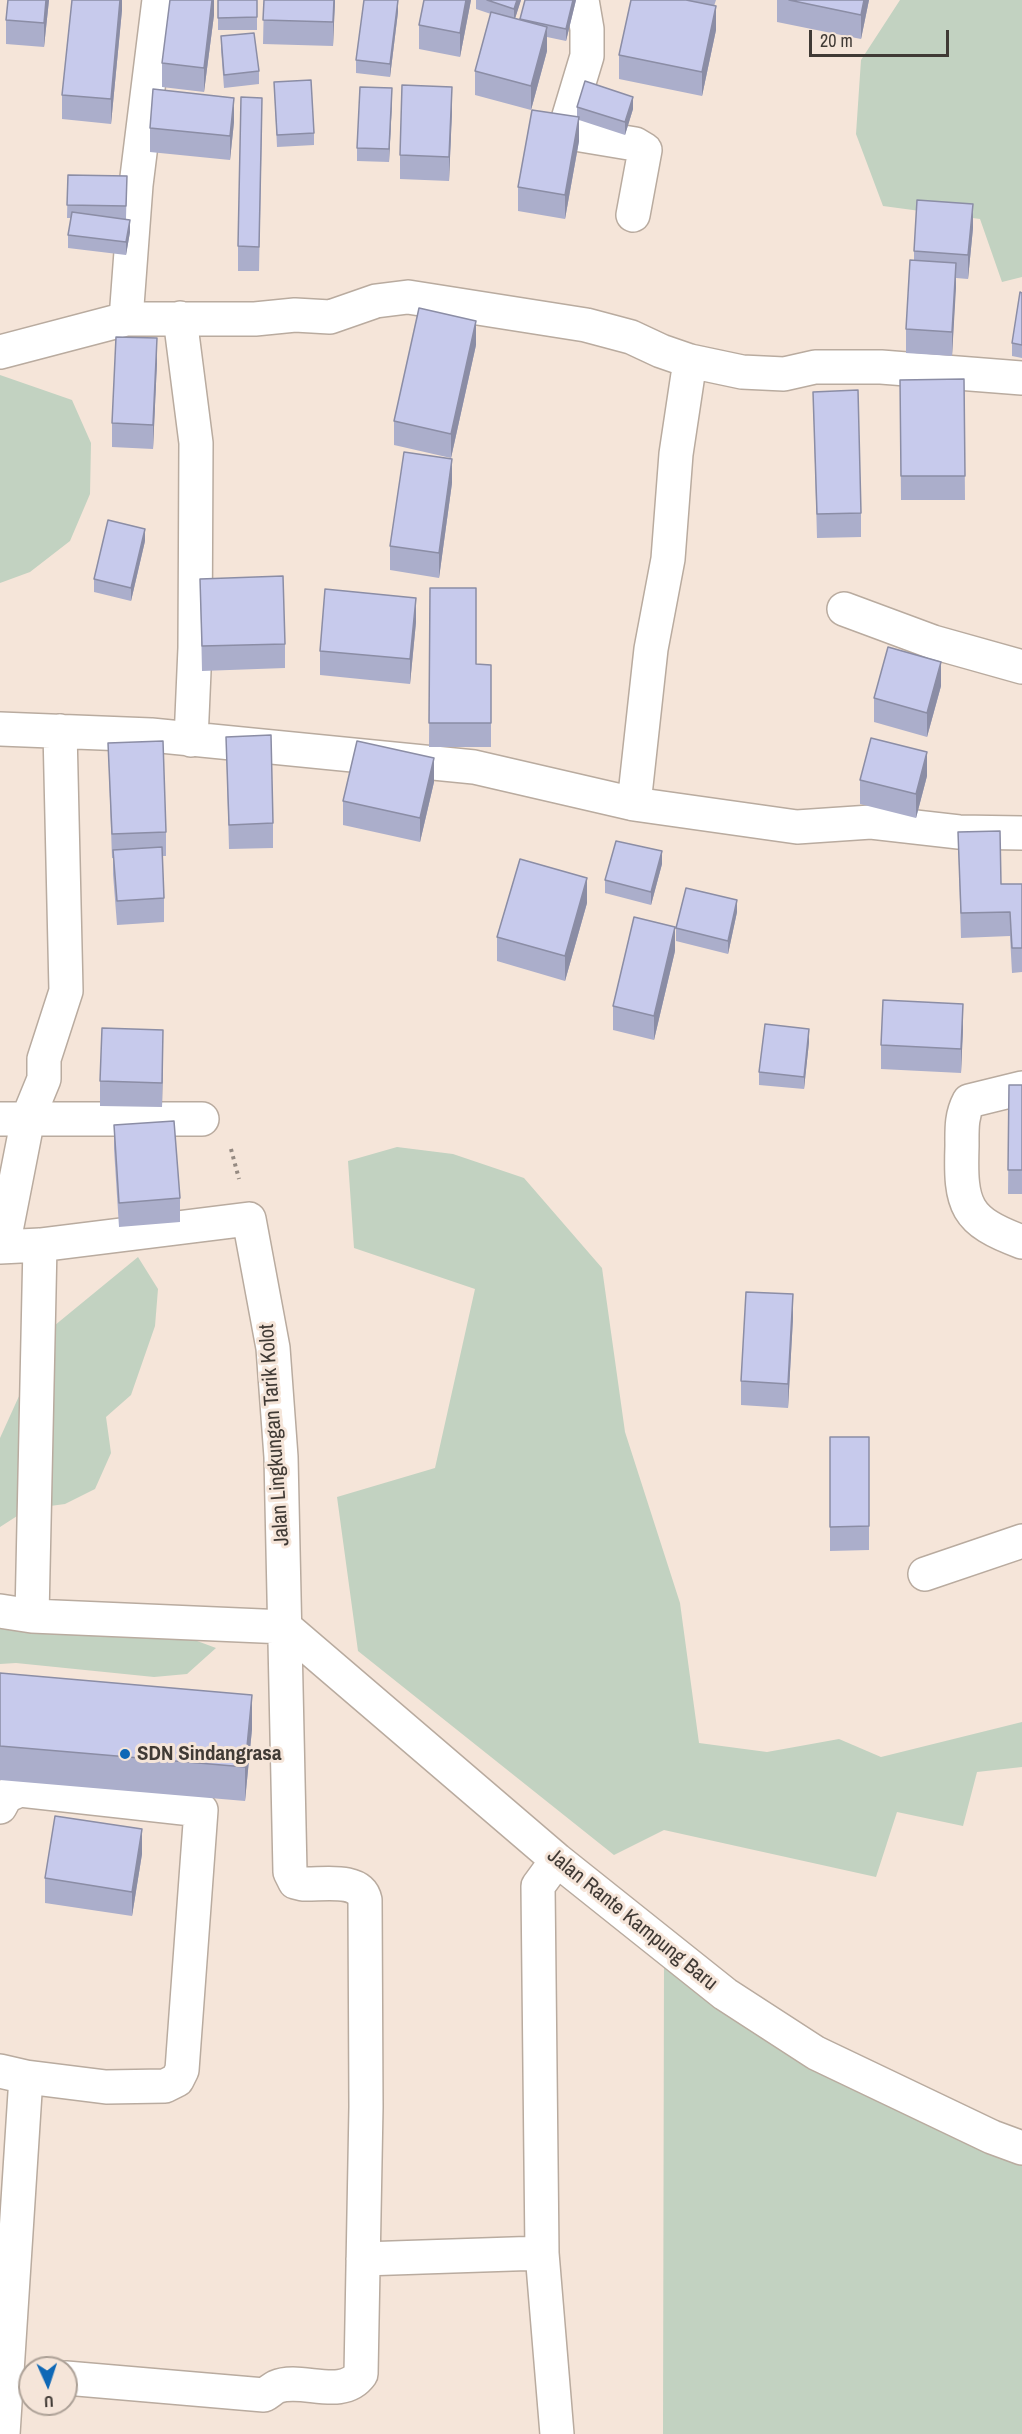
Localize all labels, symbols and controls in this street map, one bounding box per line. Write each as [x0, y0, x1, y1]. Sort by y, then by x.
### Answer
scale bar [812, 18, 952, 56]
text: 20 m [820, 28, 853, 53]
street label: Jalan Lingkungan Tarik Kolot [255, 1323, 295, 1547]
place label: SDN Sindangrasa [137, 1741, 282, 1767]
marker: SDN Sindangrasa [118, 1747, 132, 1761]
street label: Jalan Rante Kampung Baru [542, 1844, 722, 1996]
north arrow [18, 2356, 78, 2416]
text: U [44, 2391, 54, 2413]

